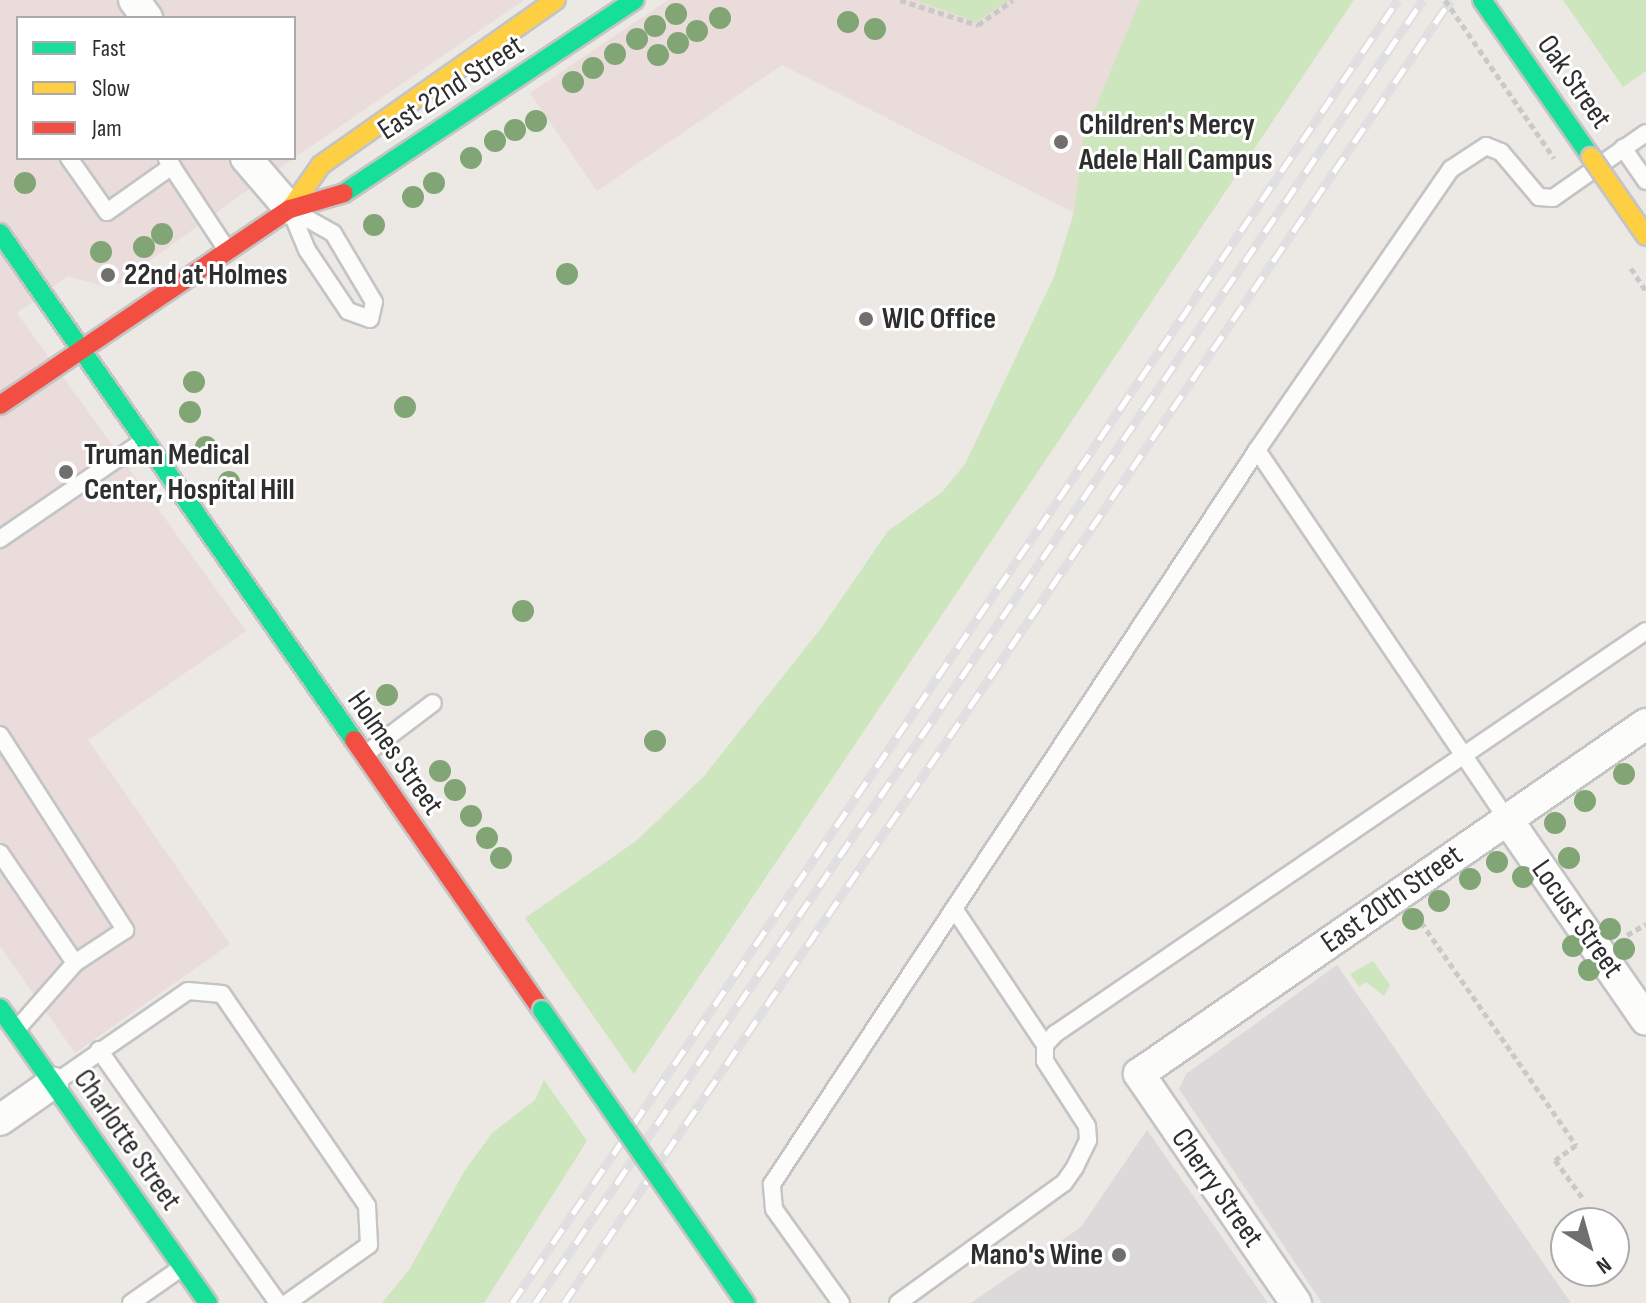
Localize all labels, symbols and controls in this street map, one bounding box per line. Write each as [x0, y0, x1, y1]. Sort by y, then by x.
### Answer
legend [16, 16, 296, 160]
street label: East 22nd Street [371, 28, 531, 148]
street label: Oak Street [1529, 28, 1619, 136]
text: Fast [92, 34, 126, 63]
text: Slow [92, 74, 130, 103]
place label: Children's Mercy Adele Hall Campus [1079, 107, 1272, 178]
text: Jam [92, 114, 122, 143]
marker: Children's Mercy Adele Hall Campus [1050, 131, 1072, 153]
place label: 22nd at Holmes [124, 257, 288, 293]
marker: 22nd at Holmes [99, 266, 117, 284]
place label: WIC Office [882, 301, 996, 337]
marker: WIC Office [857, 310, 875, 328]
place label: Truman Medical Center, Hospital Hill [84, 437, 294, 508]
marker: Truman Medical Center, Hospital Hill [55, 461, 77, 483]
street label: Holmes Street [339, 684, 451, 822]
street label: East 20th Street [1315, 837, 1469, 961]
street label: Locust Street [1523, 853, 1631, 985]
street label: Charlotte Street [65, 1063, 189, 1217]
street label: Cherry Street [1163, 1122, 1271, 1254]
north arrow [1550, 1207, 1630, 1287]
place label: Mano's Wine [971, 1237, 1103, 1273]
marker: Mano's Wine [1110, 1246, 1128, 1264]
text: N [1591, 1251, 1616, 1279]

